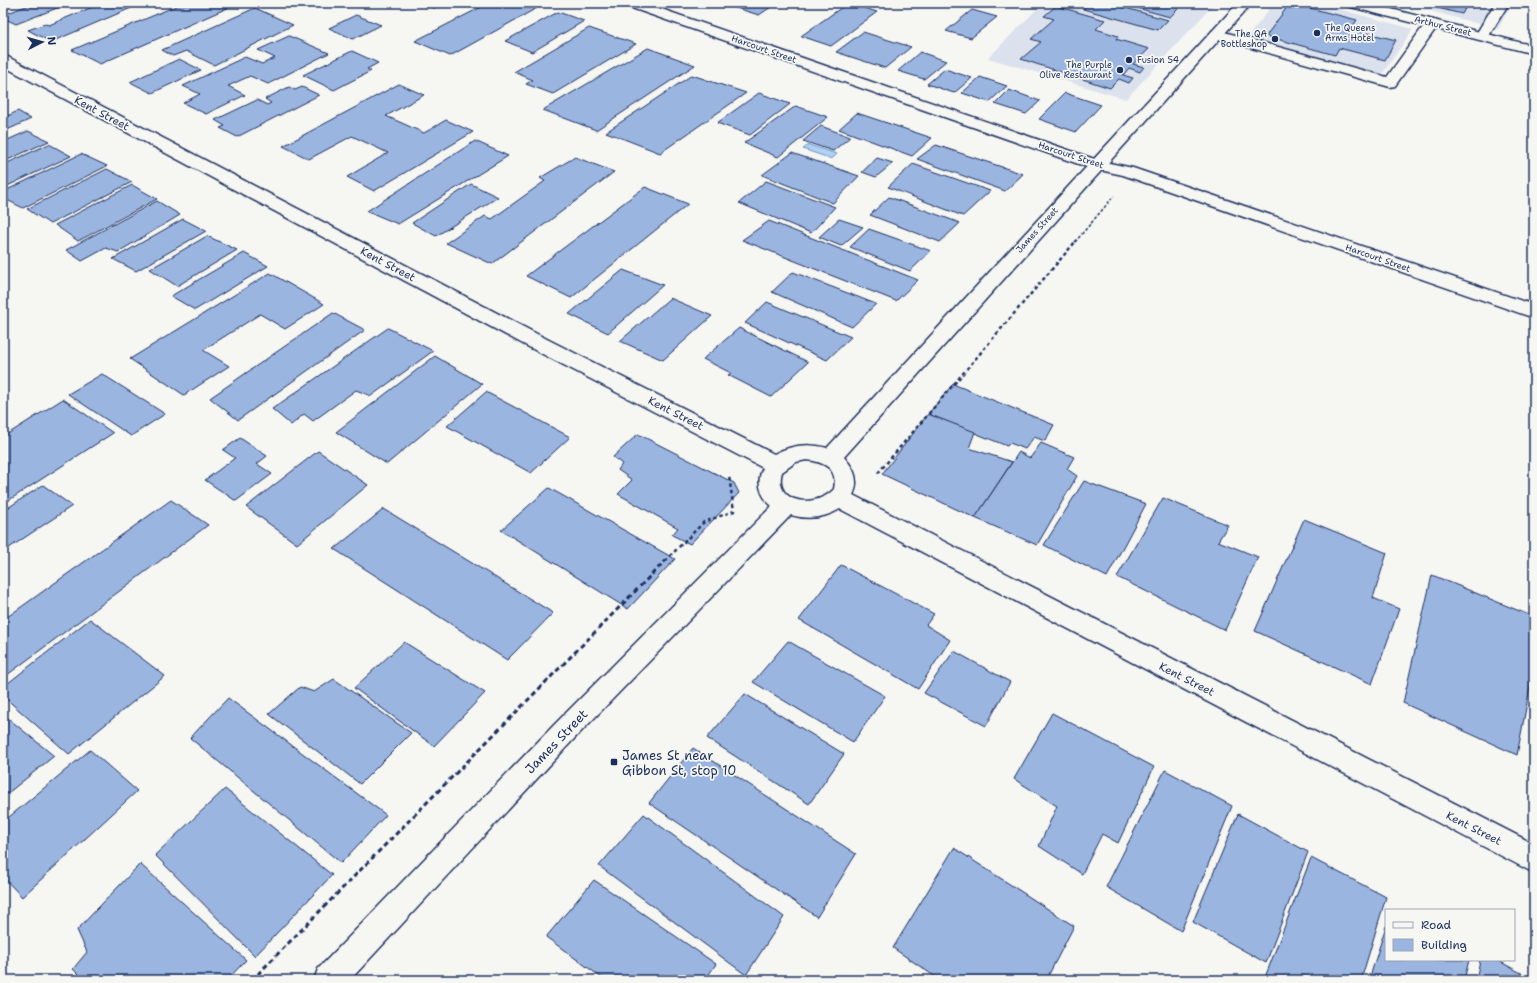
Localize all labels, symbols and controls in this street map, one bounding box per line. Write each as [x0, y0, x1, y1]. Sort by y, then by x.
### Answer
street label: Arthur Street [1413, 13, 1473, 39]
north arrow [22, 22, 62, 62]
place label: The Queens Arms Hotel [1325, 22, 1375, 44]
place label: The QA Bottleshop [1221, 28, 1267, 50]
marker: The Queens Arms Hotel [1312, 28, 1322, 38]
street label: Harcourt Street [730, 32, 798, 66]
marker: The QA Bottleshop [1270, 34, 1280, 44]
text: N [44, 36, 59, 46]
place label: Fusion 54 [1137, 54, 1179, 66]
marker: Fusion 54 [1124, 55, 1134, 65]
place label: The Purple Olive Restaurant [1039, 59, 1112, 81]
marker: The Purple Olive Restaurant [1115, 65, 1125, 75]
street label: Kent Street [72, 93, 132, 134]
street label: Harcourt Street [1037, 139, 1105, 171]
street label: James Street [1013, 205, 1061, 255]
street label: Harcourt Street [1344, 241, 1412, 275]
street label: Kent Street [358, 244, 418, 285]
street label: Kent Street [645, 393, 706, 434]
street label: Kent Street [1156, 659, 1217, 700]
street label: James Street [521, 705, 592, 777]
place label: James St near Gibbon St, stop 10 [622, 747, 736, 779]
marker: James St near Gibbon St, stop 10 [609, 757, 619, 767]
street label: Kent Street [1443, 808, 1504, 849]
legend [1385, 909, 1515, 961]
text: Road [1421, 917, 1452, 933]
text: Building [1421, 937, 1467, 953]

